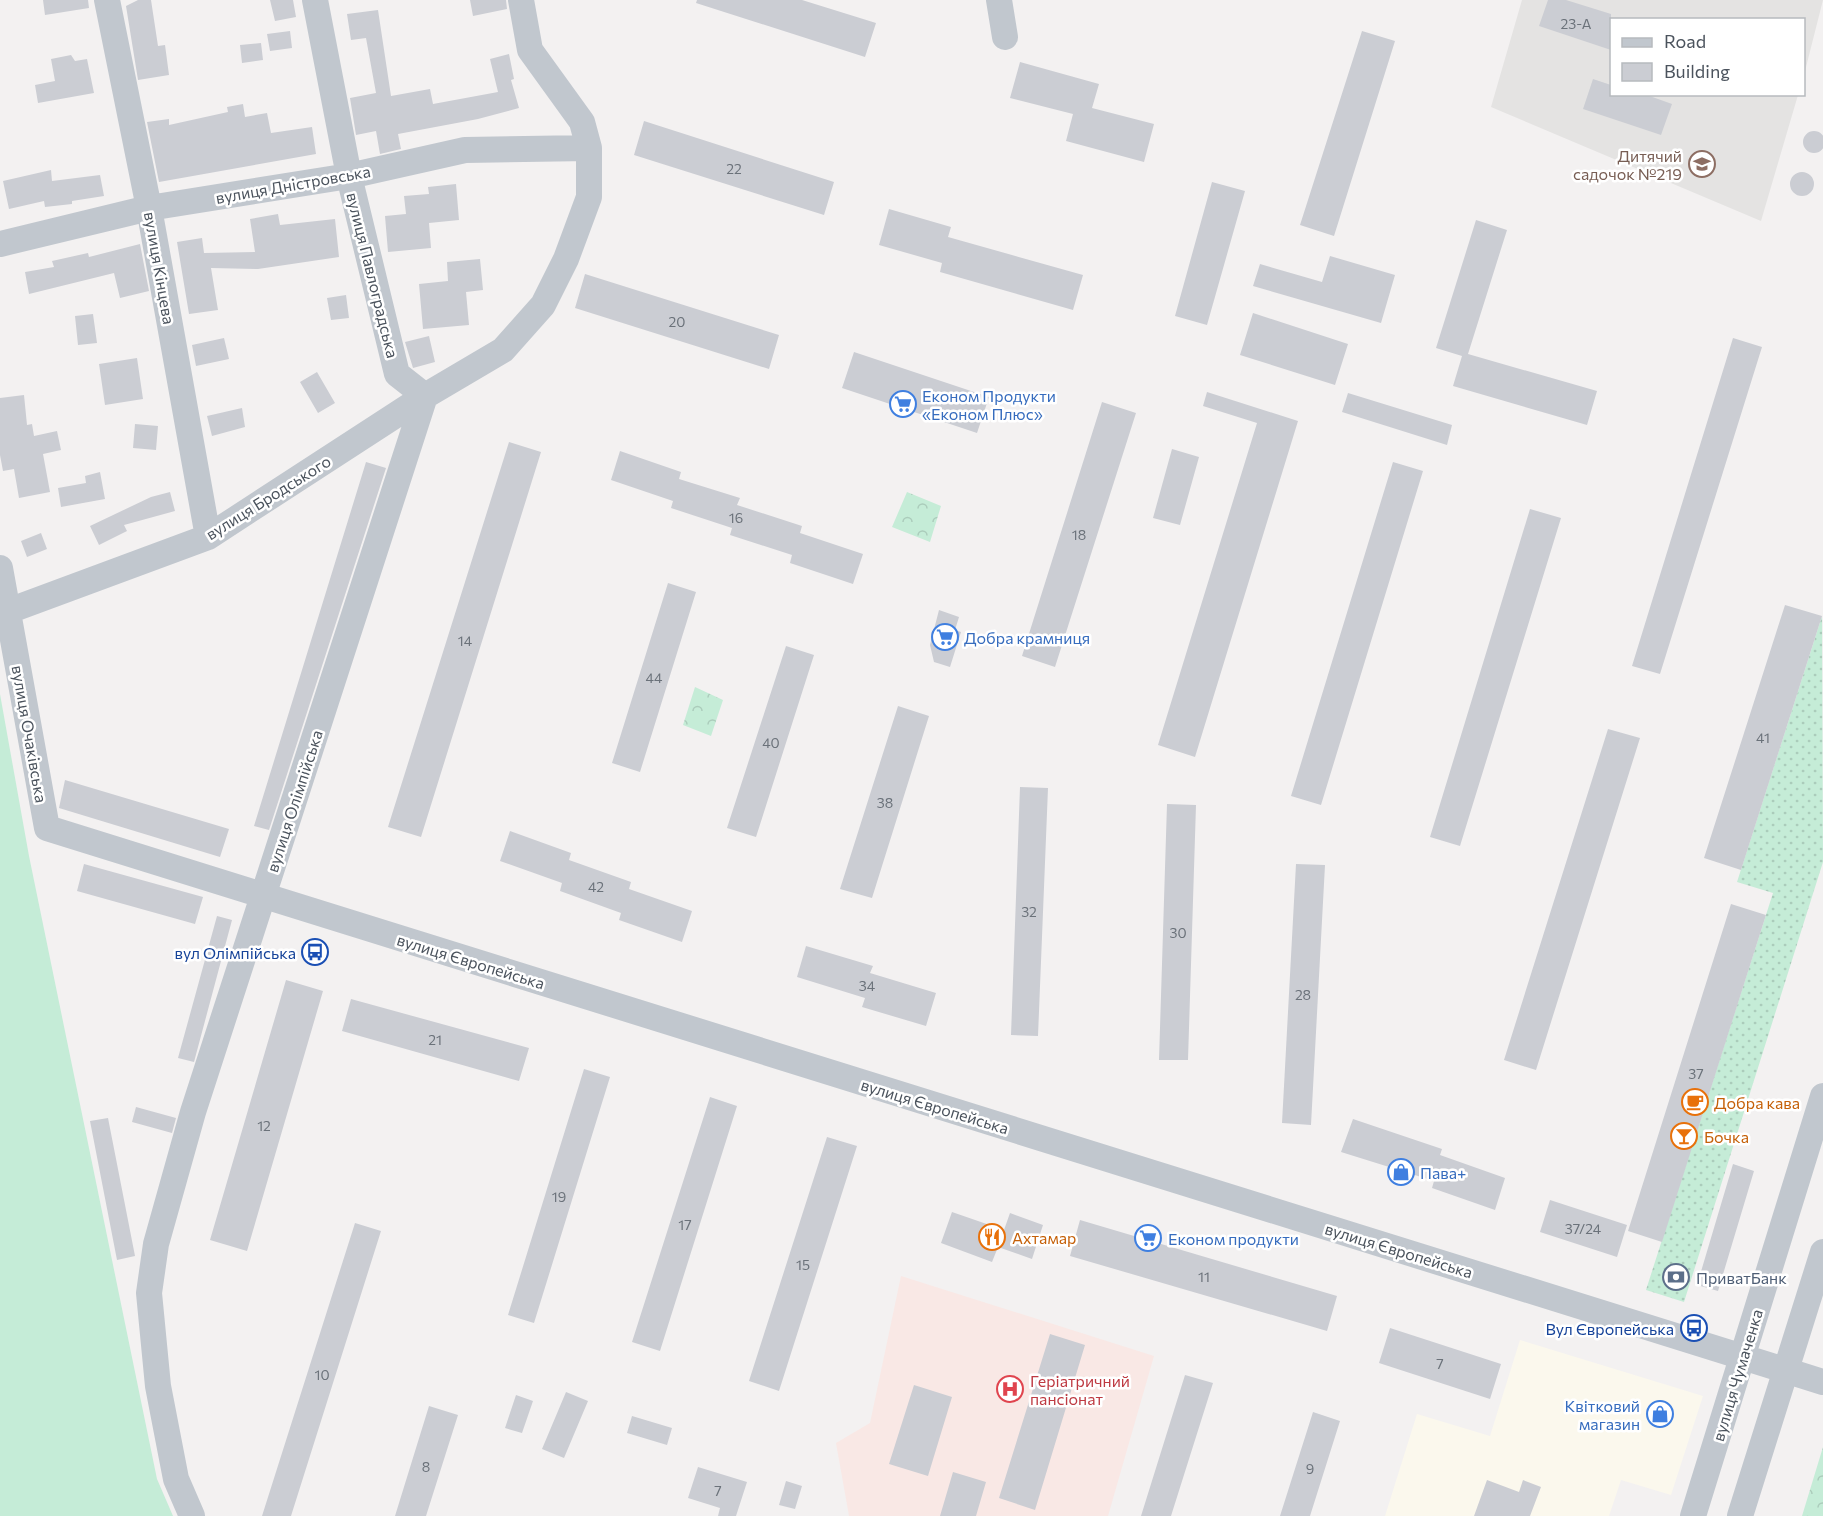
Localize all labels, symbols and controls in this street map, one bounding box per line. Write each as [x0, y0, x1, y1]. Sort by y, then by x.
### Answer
house number: 23-А [1560, 15, 1592, 32]
legend [1610, 18, 1805, 96]
text: Road [1664, 30, 1706, 52]
text: Building [1664, 60, 1730, 82]
place label: Дитячий садочок №219 [1573, 146, 1682, 183]
school or university icon: Дитячий садочок №219 [1687, 149, 1717, 179]
house number: 22 [726, 160, 742, 177]
street label: вулиця Дністровська [214, 161, 372, 207]
street label: вулиця Павлоградська [343, 190, 403, 360]
street label: вулиця Кінцева [141, 210, 179, 326]
house number: 20 [669, 313, 685, 330]
place label: Економ Продукти «Економ Плюс» [922, 386, 1056, 423]
supermarket icon: Економ Продукти «Економ Плюс» [888, 389, 918, 419]
street label: вулиця Бродського [202, 451, 334, 543]
house number: 16 [729, 509, 743, 526]
house number: 18 [1072, 526, 1086, 543]
supermarket icon: Добра крамниця [930, 622, 960, 652]
place label: Добра крамниця [964, 628, 1090, 647]
house number: 14 [458, 632, 473, 649]
street label: вулиця Очаківська [9, 664, 51, 804]
house number: 44 [646, 669, 663, 686]
street label: вулиця Олімпійська [262, 728, 326, 874]
house number: 41 [1756, 729, 1770, 746]
house number: 40 [762, 734, 780, 751]
house number: 38 [877, 794, 893, 811]
house number: 42 [588, 878, 604, 895]
house number: 32 [1021, 903, 1037, 920]
house number: 30 [1169, 924, 1187, 941]
street label: вулиця Європейська [395, 929, 547, 993]
bus stop icon: вул Олімпійська [300, 937, 330, 967]
place label: вул Олімпійська [175, 943, 296, 962]
house number: 34 [859, 977, 876, 994]
house number: 28 [1295, 986, 1311, 1003]
house number: 21 [428, 1031, 442, 1048]
house number: 37 [1688, 1065, 1704, 1082]
street label: вулиця Європейська [859, 1074, 1011, 1138]
cafe icon: Добра кава [1680, 1087, 1710, 1117]
place label: Добра кава [1714, 1093, 1800, 1112]
house number: 12 [257, 1117, 271, 1134]
bar icon: Бочка [1669, 1121, 1699, 1151]
place label: Бочка [1704, 1127, 1749, 1146]
shop icon: Пава+ [1386, 1157, 1416, 1187]
place label: Пава+ [1420, 1163, 1466, 1182]
house number: 19 [552, 1188, 566, 1205]
house number: 17 [678, 1216, 692, 1233]
street label: вулиця Європейська [1323, 1218, 1475, 1282]
house number: 37/24 [1565, 1220, 1602, 1237]
restaurant icon: Ахтамар [977, 1222, 1007, 1252]
supermarket icon: Економ продукти [1133, 1223, 1163, 1253]
place label: Ахтамар [1012, 1228, 1076, 1247]
place label: Економ продукти [1168, 1229, 1299, 1248]
house number: 15 [796, 1256, 810, 1273]
bank icon: ПриватБанк [1661, 1262, 1691, 1292]
house number: 11 [1198, 1268, 1210, 1285]
place label: ПриватБанк [1696, 1268, 1787, 1287]
street label: вулиця Чумаченка [1708, 1307, 1766, 1443]
bus stop icon: Вул Європейська [1679, 1313, 1709, 1343]
place label: Вул Європейська [1546, 1319, 1674, 1338]
house number: 7 [1436, 1355, 1444, 1372]
house number: 10 [314, 1366, 330, 1383]
place label: Геріатричний пансіонат [1030, 1371, 1130, 1408]
hospital icon: Геріатричний пансіонат [995, 1374, 1025, 1404]
place label: Квітковий магазин [1565, 1396, 1640, 1433]
shop icon: Квітковий магазин [1645, 1399, 1675, 1429]
house number: 8 [422, 1458, 430, 1475]
house number: 9 [1306, 1460, 1314, 1477]
house number: 7 [714, 1482, 722, 1499]

